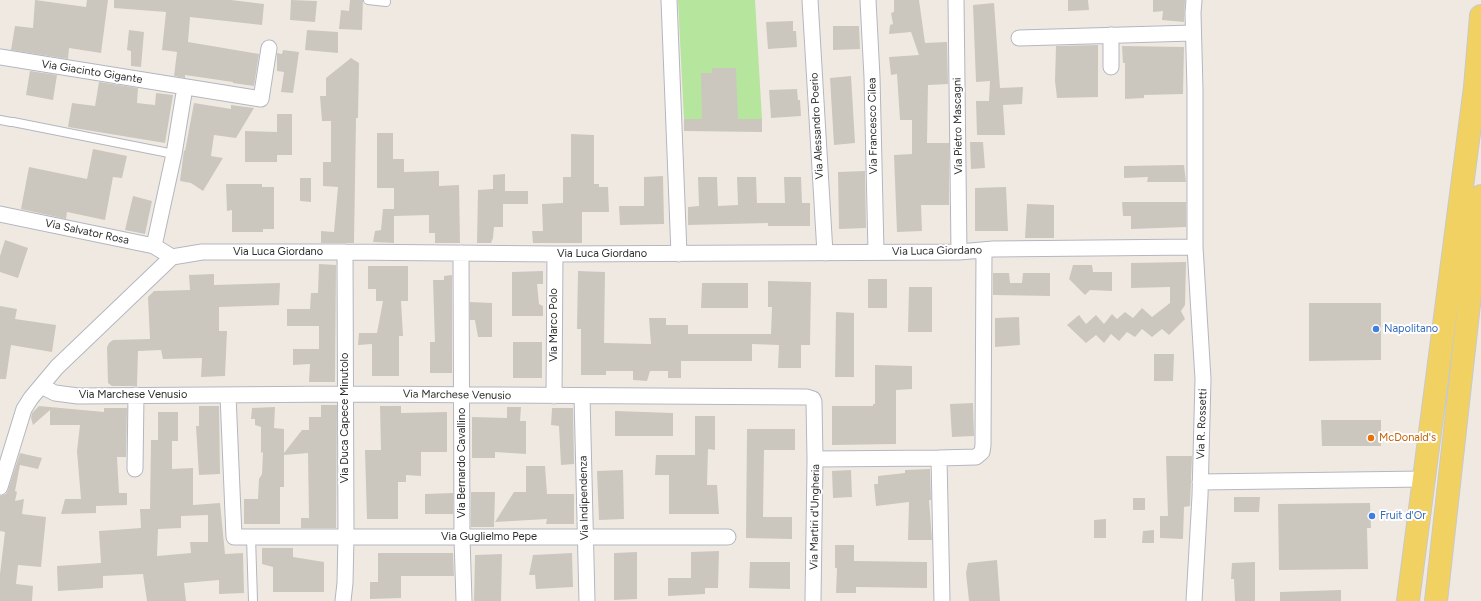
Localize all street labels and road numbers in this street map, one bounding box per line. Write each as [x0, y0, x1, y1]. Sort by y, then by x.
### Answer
street label: Via Giacinto Gigante [41, 57, 143, 87]
street label: Via Alessandro Poerio [808, 72, 826, 180]
street label: Via Pietro Mascagni [951, 77, 965, 175]
street label: Via Francesco Cilea [866, 78, 880, 174]
street label: Via Salvator Rosa [44, 217, 130, 247]
street label: Via Luca Giordano [892, 244, 982, 258]
street label: Via Luca Giordano [233, 245, 323, 259]
street label: Via Luca Giordano [557, 247, 647, 261]
street label: Via Marco Polo [547, 288, 561, 362]
street label: Via Duca Capece Minutolo [338, 353, 352, 483]
street label: Via Marchese Venusio [403, 387, 511, 403]
street label: Via Marchese Venusio [79, 388, 187, 402]
street label: Via R. Rossetti [1194, 388, 1210, 460]
street label: Via Bernardo Cavallino [455, 408, 469, 518]
street label: Via Indipendenza [577, 455, 591, 541]
street label: Via Martiri d'Ungheria [807, 464, 823, 570]
street label: Via Guglielmo Pepe [441, 530, 537, 544]

